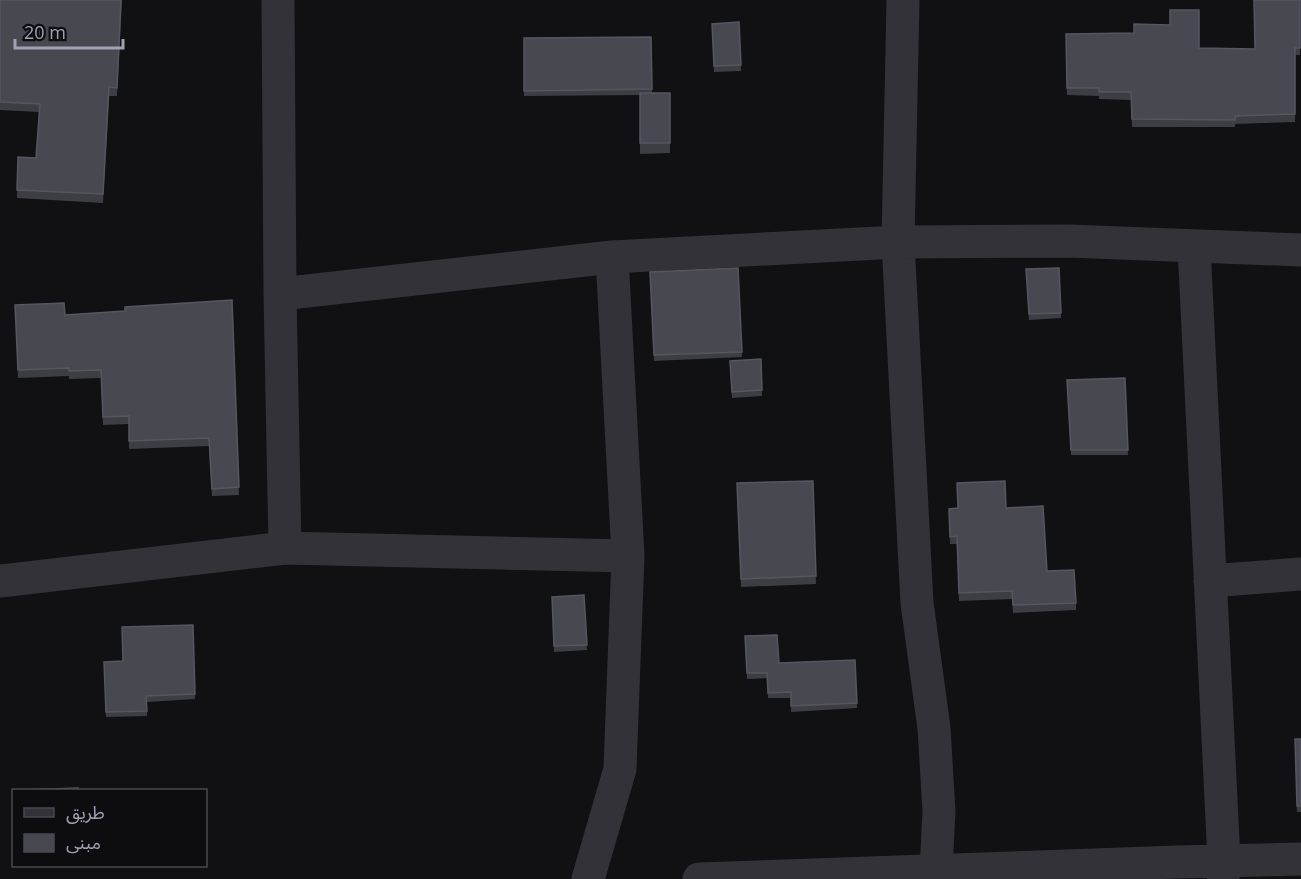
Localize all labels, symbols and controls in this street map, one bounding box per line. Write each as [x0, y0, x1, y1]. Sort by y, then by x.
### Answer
scale bar [15, 12, 123, 50]
text: 20 m [24, 20, 66, 44]
legend [12, 789, 207, 867]
text: طريق [66, 800, 105, 824]
text: مبنى [66, 830, 101, 854]

